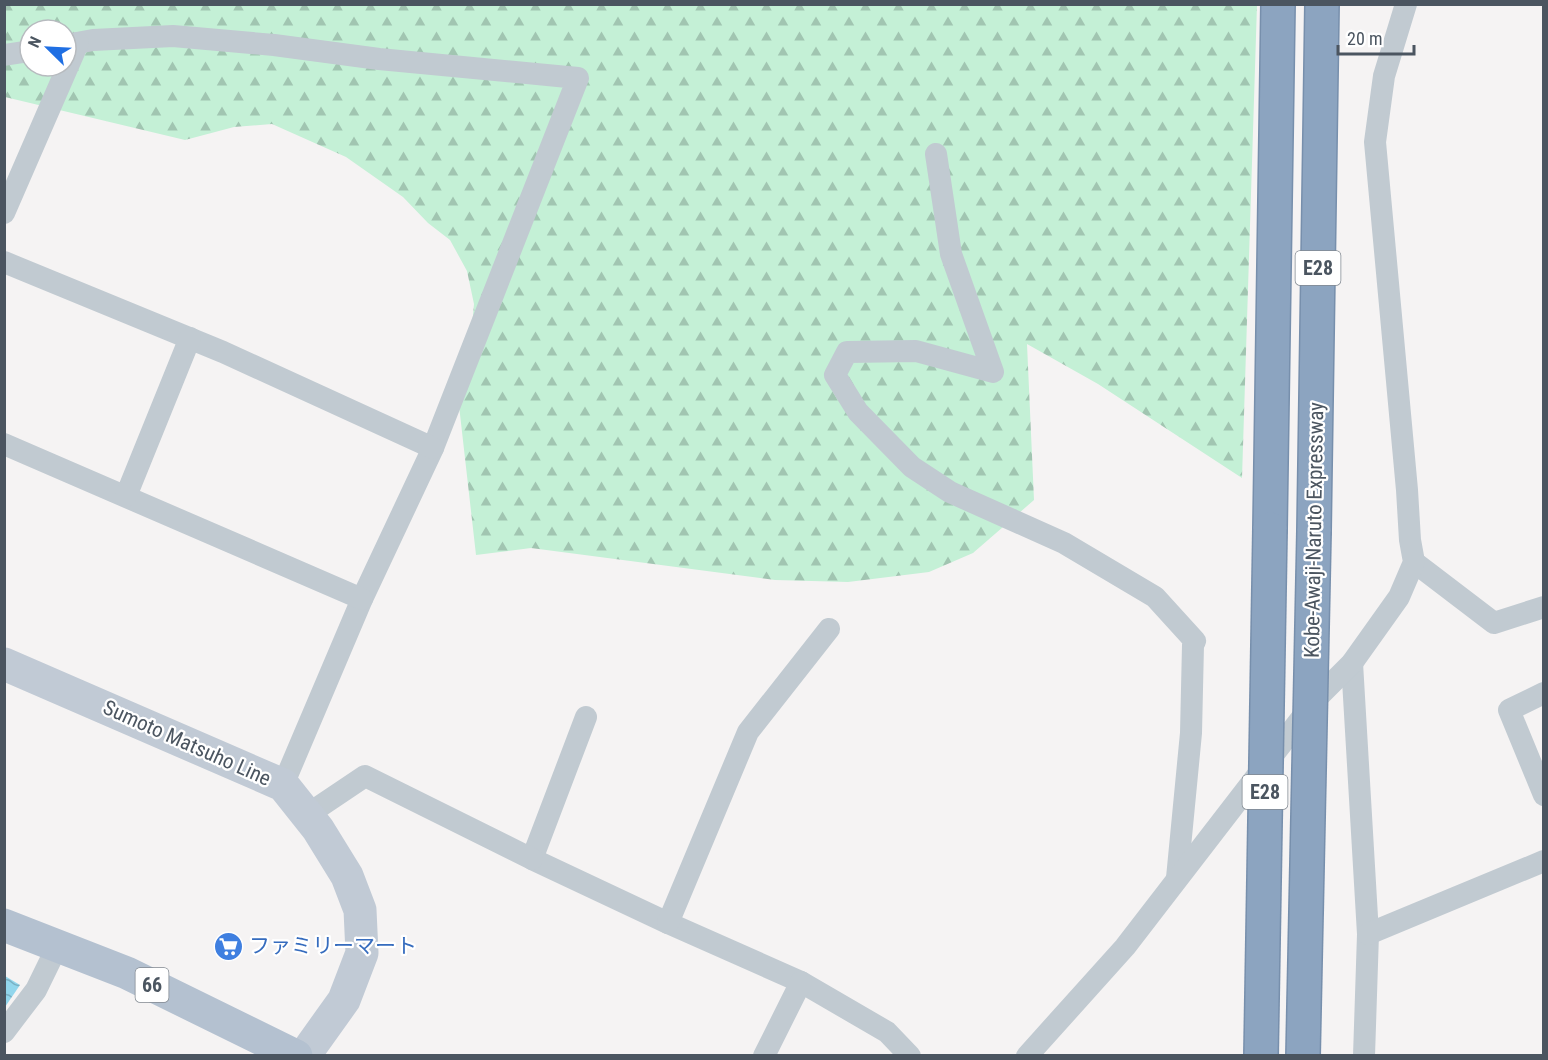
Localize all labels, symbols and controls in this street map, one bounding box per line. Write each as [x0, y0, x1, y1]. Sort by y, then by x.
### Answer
north arrow [18, 18, 78, 78]
scale bar [1338, 18, 1414, 56]
text: 20 m [1347, 28, 1382, 49]
text: N [24, 34, 45, 50]
road number: E28 [1296, 251, 1340, 285]
street label: Kobe-Awaji-Naruto Expressway [1300, 402, 1328, 658]
street label: Sumoto Matsuho Line [99, 695, 275, 791]
road number: E28 [1242, 775, 1288, 809]
supermarket icon: ファミリーマート [212, 930, 244, 962]
place label: ファミリーマート [249, 934, 417, 958]
road number: 66 [136, 968, 168, 1002]

